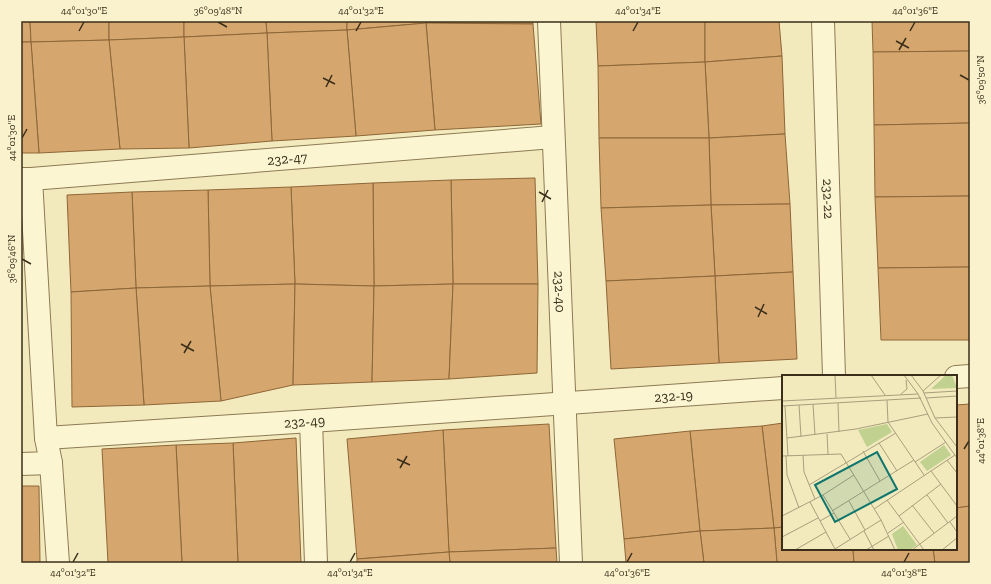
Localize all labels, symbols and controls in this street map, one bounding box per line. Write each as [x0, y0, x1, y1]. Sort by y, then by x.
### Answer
text: 44°01'30"E [61, 5, 107, 17]
text: 36°09'48"N [194, 5, 243, 17]
text: 44°01'32"E [338, 5, 384, 17]
text: 44°01'34"E [615, 5, 661, 17]
text: 44°01'36"E [892, 5, 938, 17]
text: 36°09'50"N [975, 55, 987, 105]
text: 44°01'30"E [6, 115, 18, 161]
street label: 232-47 [267, 148, 308, 168]
street label: 232-22 [819, 178, 838, 219]
text: 36°09'46"N [6, 234, 18, 283]
street label: 232-40 [551, 271, 569, 313]
inset map [782, 375, 957, 550]
street label: 232-19 [654, 386, 693, 405]
street label: 232-49 [283, 412, 326, 431]
text: 44°01'38"E [975, 418, 987, 464]
text: 44°01'32"E [50, 567, 96, 579]
text: 44°01'34"E [327, 567, 373, 579]
text: 44°01'36"E [604, 567, 650, 579]
text: 44°01'38"E [881, 567, 927, 579]

